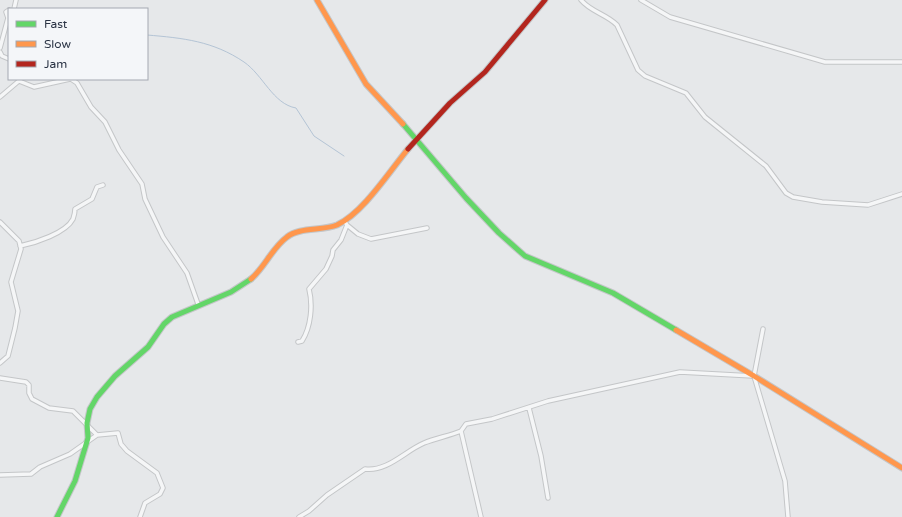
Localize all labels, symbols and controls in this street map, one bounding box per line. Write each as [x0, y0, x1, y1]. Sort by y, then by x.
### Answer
legend [8, 8, 148, 80]
text: Fast [44, 17, 68, 31]
text: Slow [44, 37, 71, 51]
text: Jam [44, 57, 67, 71]

